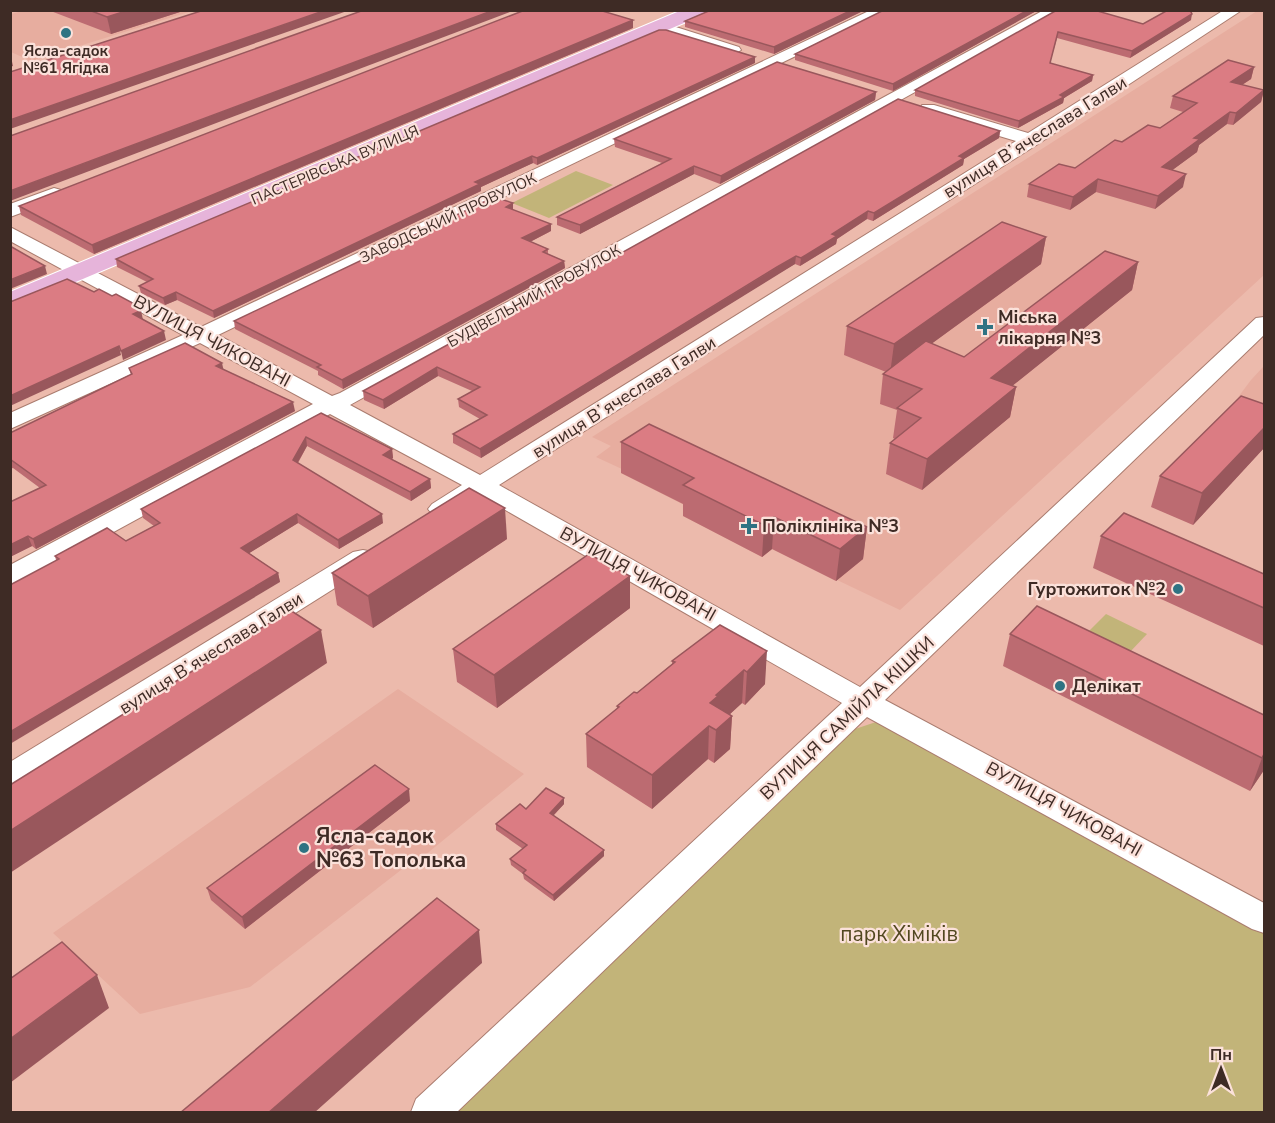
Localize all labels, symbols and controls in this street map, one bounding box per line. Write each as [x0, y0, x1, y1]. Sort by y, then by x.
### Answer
marker: Ясла-садок №61 Ягідка [59, 26, 73, 40]
place label: Ясла-садок №61 Ягідка [23, 41, 109, 78]
street label: вулиця Вʼячеслава Галви [939, 71, 1131, 203]
street label: ПАСТЕРІВСЬКА ВУЛИЦЯ [248, 120, 422, 210]
street label: ЗАВОДСЬКИЙ ПРОВУЛОК [356, 168, 540, 268]
street label: БУДІВЕЛЬНИЙ ПРОВУЛОК [444, 240, 625, 352]
street label: ВУЛИЦЯ ЧИКОВАНІ [129, 289, 295, 393]
place label: Міська лікарня №3 [998, 305, 1101, 350]
marker: Міська лікарня №3 [976, 318, 994, 336]
street label: вулиця Вʼячеслава Галви [528, 331, 720, 463]
place label: Поліклініка №3 [762, 514, 899, 538]
marker: Поліклініка №3 [740, 517, 758, 535]
street label: ВУЛИЦЯ ЧИКОВАНІ [556, 521, 720, 627]
place label: Гуртожиток №2 [1027, 577, 1166, 601]
marker: Гуртожиток №2 [1171, 582, 1185, 596]
street label: вулиця Вʼячеслава Галви [115, 587, 307, 719]
street label: ВУЛИЦЯ САМІЙЛА КІШКИ [755, 631, 939, 805]
place label: Делікат [1072, 674, 1141, 698]
marker: Делікат [1053, 679, 1067, 693]
street label: ВУЛИЦЯ ЧИКОВАНІ [982, 756, 1146, 862]
place label: Ясла-садок №63 Тополька [316, 822, 466, 874]
marker: Ясла-садок №63 Тополька [297, 841, 311, 855]
park label: парк Хіміків [840, 920, 958, 948]
north arrow [1191, 1039, 1251, 1099]
text: Пн [1210, 1044, 1232, 1066]

